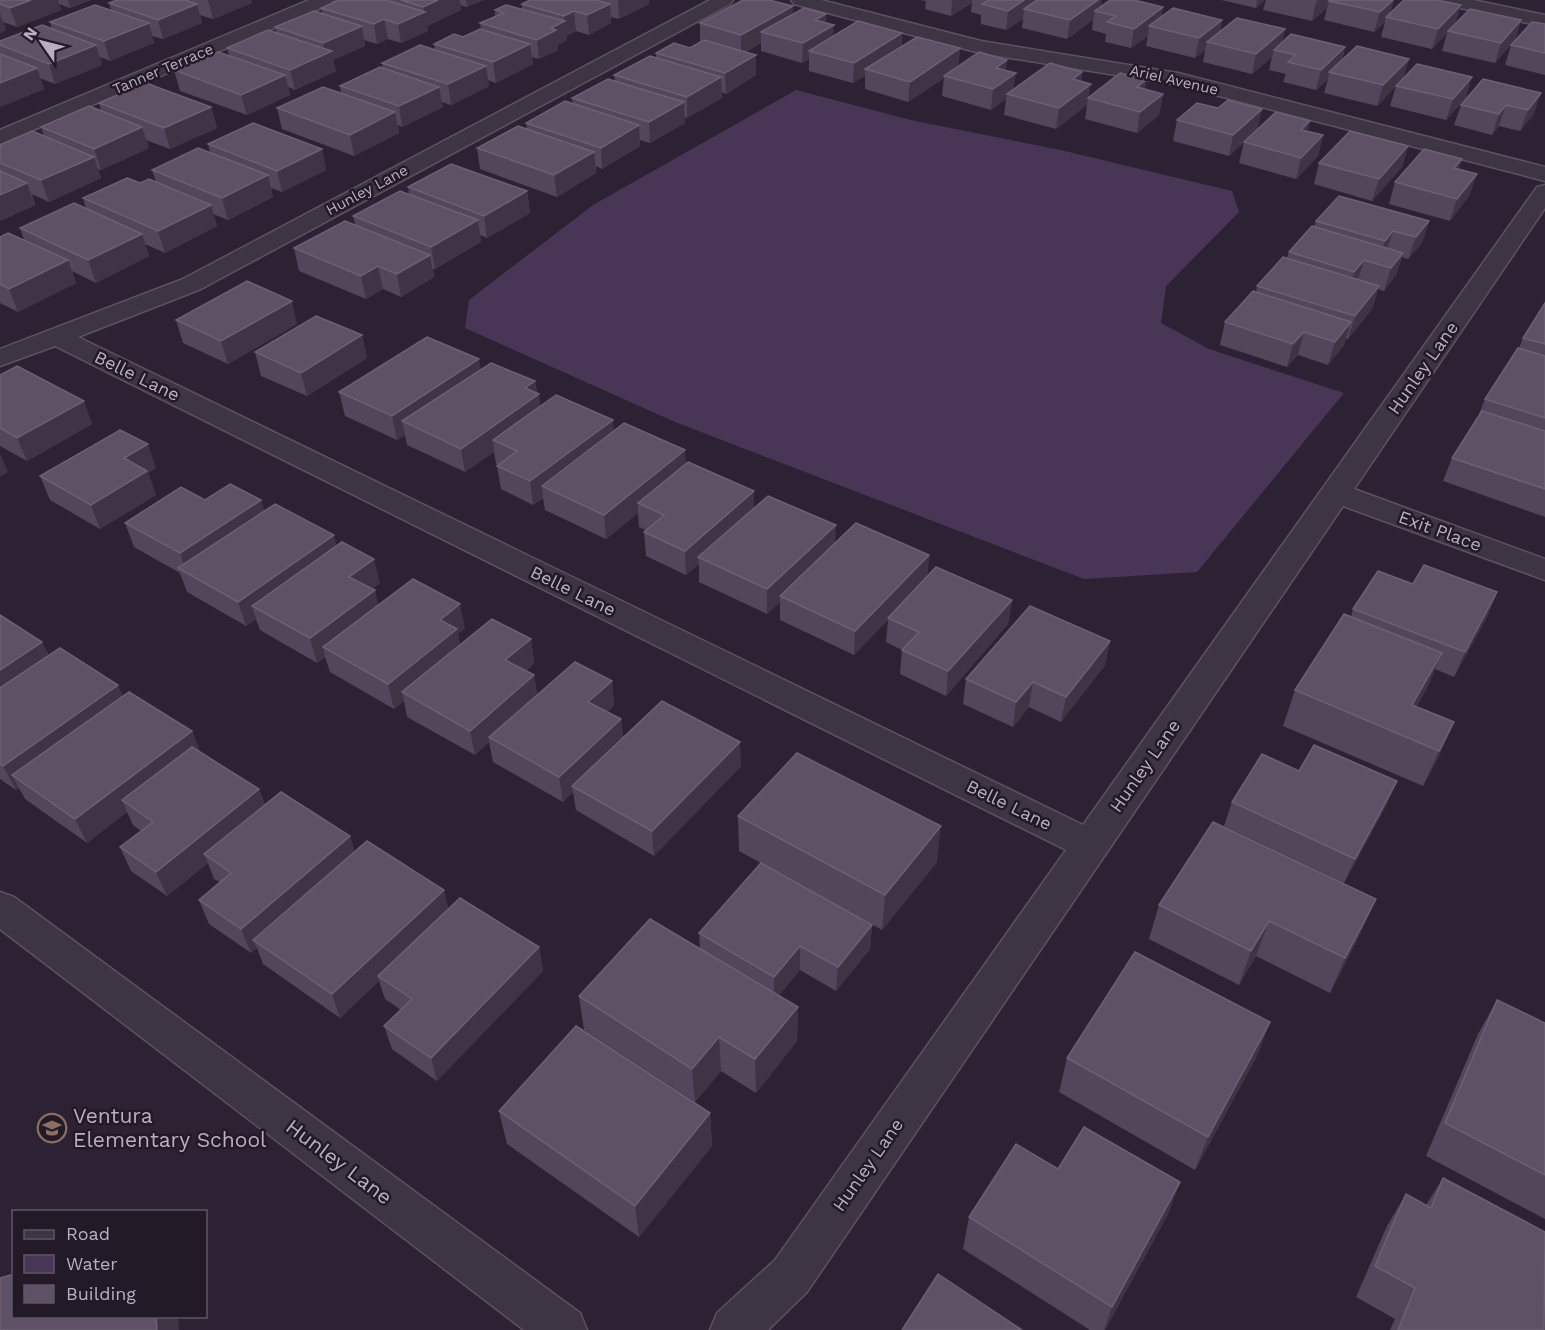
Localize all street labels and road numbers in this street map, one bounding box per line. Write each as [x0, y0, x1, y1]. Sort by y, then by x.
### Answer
street label: Tanner Terrace [110, 40, 216, 98]
street label: Ariel Avenue [1128, 61, 1220, 99]
street label: Hunley Lane [323, 161, 411, 219]
street label: Hunley Lane [1383, 317, 1462, 418]
street label: Belle Lane [91, 346, 183, 405]
street label: Exit Place [1396, 506, 1484, 555]
street label: Belle Lane [527, 561, 619, 620]
street label: Hunley Lane [1105, 715, 1184, 816]
street label: Belle Lane [963, 775, 1055, 834]
street label: Hunley Lane [281, 1114, 397, 1210]
street label: Hunley Lane [828, 1114, 907, 1215]

